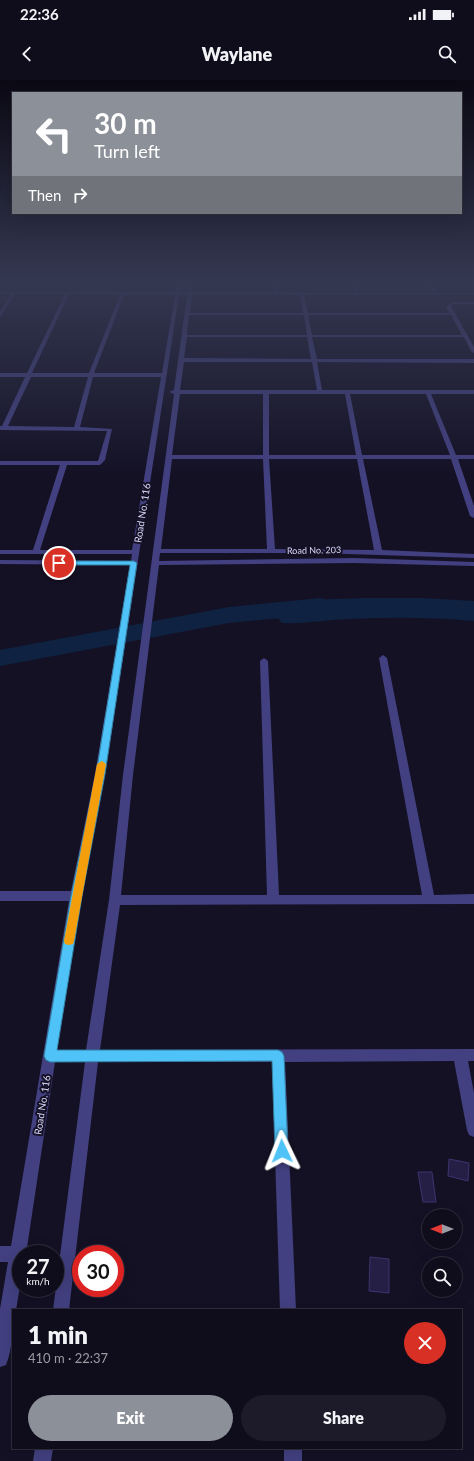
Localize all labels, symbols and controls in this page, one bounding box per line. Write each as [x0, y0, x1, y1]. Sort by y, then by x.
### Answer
text: 22:36 [20, 5, 59, 23]
icon: back [16, 43, 38, 65]
text: Waylane [202, 43, 272, 65]
icon: search [436, 43, 458, 65]
text: 30 m [94, 106, 157, 140]
icon: left [28, 108, 80, 160]
text: Turn left [94, 140, 160, 162]
icon: right [69, 184, 91, 206]
text: Then [28, 186, 61, 204]
street label: Road No. 116 [131, 482, 153, 544]
street label: Road No. 203 [287, 544, 341, 556]
pin [42, 546, 76, 580]
icon: arrive [48, 552, 70, 574]
street label: Road No. 116 [31, 1074, 53, 1136]
position arrow [261, 1130, 303, 1172]
north arrow [422, 1209, 462, 1249]
map controls [422, 1209, 462, 1297]
speed limit sign: 30 [72, 1245, 124, 1297]
text: 27 [26, 1254, 50, 1278]
button: search [422, 1257, 462, 1297]
text: km/h [26, 1275, 50, 1287]
text: 1 min [28, 1320, 88, 1349]
button: close [404, 1322, 446, 1364]
text: 410 m · 22:37 [28, 1350, 108, 1366]
button: Exit [28, 1395, 233, 1441]
button: Share [241, 1395, 446, 1441]

